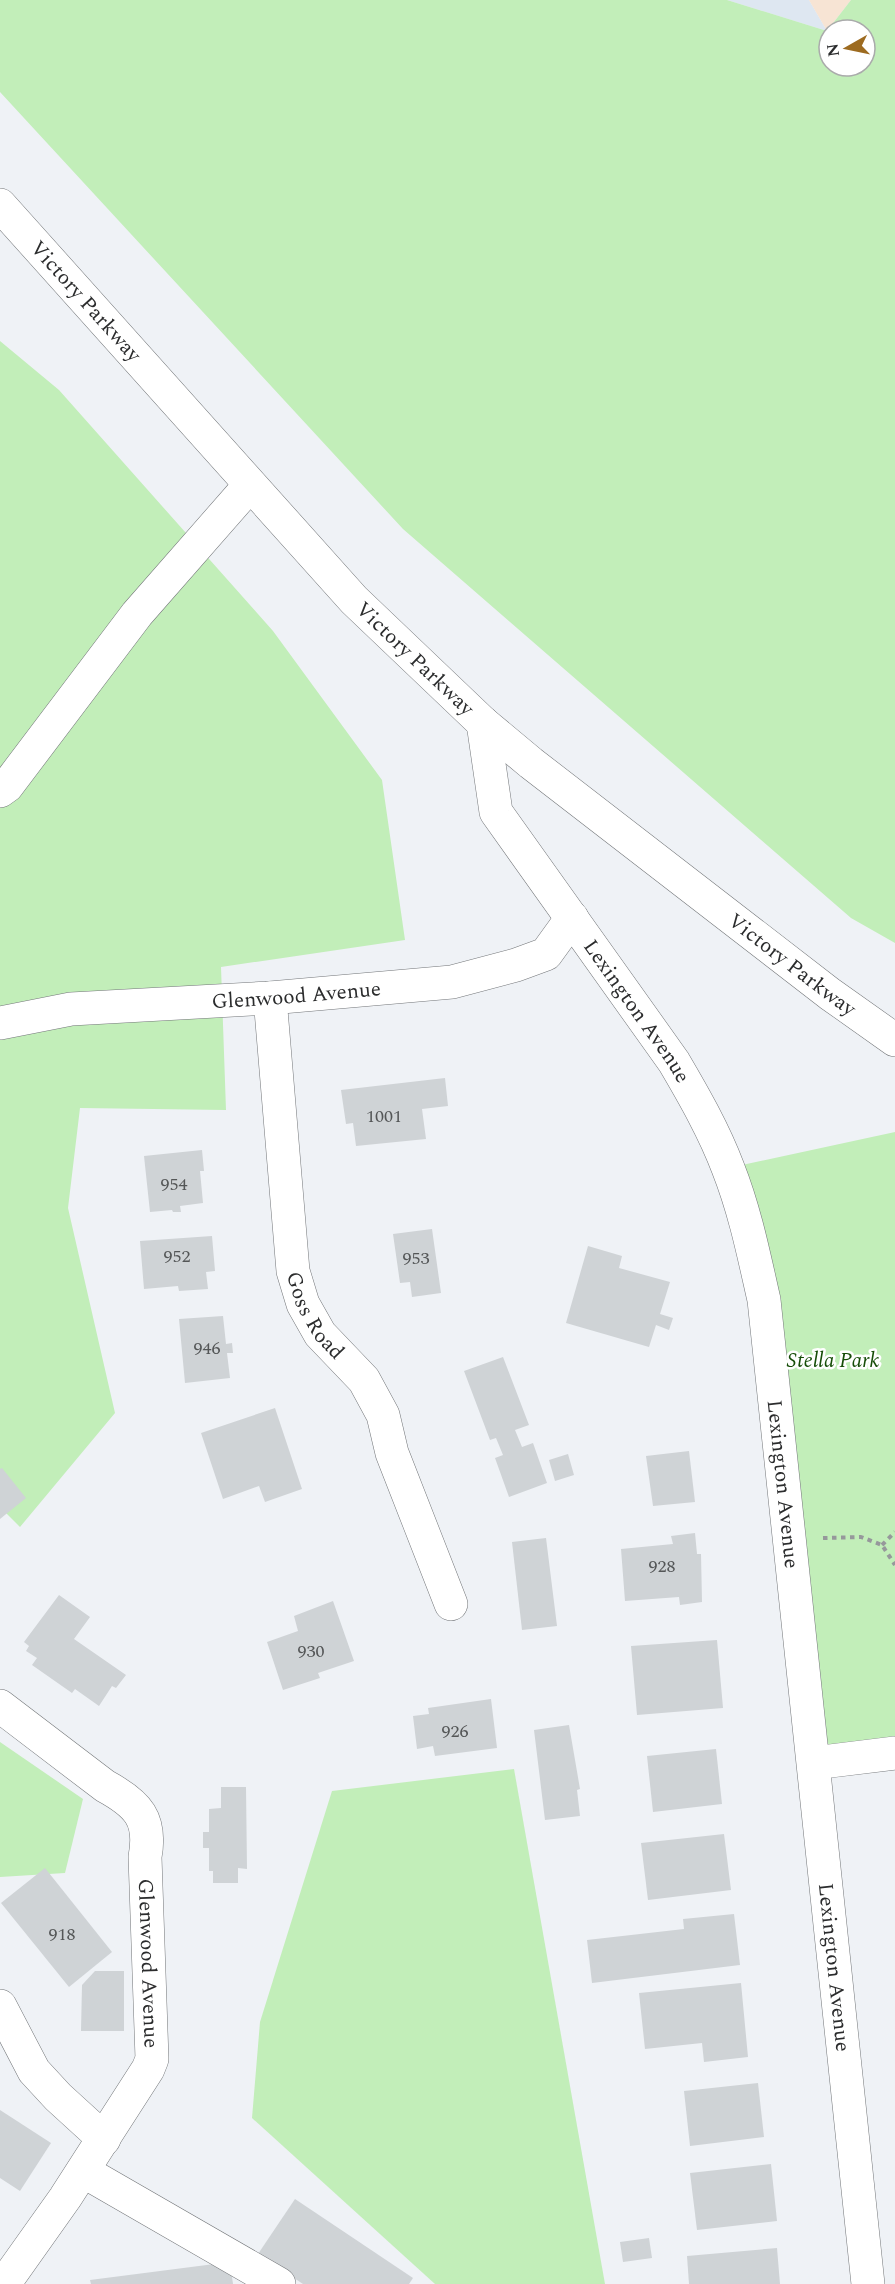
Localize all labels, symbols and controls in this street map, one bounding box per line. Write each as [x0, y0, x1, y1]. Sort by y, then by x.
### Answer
north arrow [817, 18, 877, 78]
text: N [820, 42, 846, 59]
street label: Victory Parkway [22, 234, 149, 370]
street label: Victory Parkway [348, 594, 482, 724]
street label: Victory Parkway [721, 906, 863, 1025]
street label: Lexington Avenue [575, 933, 698, 1089]
street label: Glenwood Avenue [211, 973, 382, 1018]
house number: 1001 [366, 1103, 402, 1130]
house number: 954 [161, 1171, 188, 1198]
house number: 952 [164, 1243, 191, 1270]
house number: 953 [403, 1245, 430, 1272]
street label: Goss Road [277, 1268, 352, 1368]
house number: 946 [194, 1335, 221, 1362]
park label: Stella Park [787, 1345, 879, 1377]
street label: Lexington Avenue [758, 1398, 807, 1570]
house number: 928 [649, 1553, 676, 1580]
house number: 930 [298, 1638, 325, 1665]
house number: 926 [442, 1718, 469, 1745]
street label: Glenwood Avenue [129, 1878, 167, 2049]
street label: Lexington Avenue [809, 1882, 858, 2053]
house number: 918 [49, 1921, 76, 1948]

